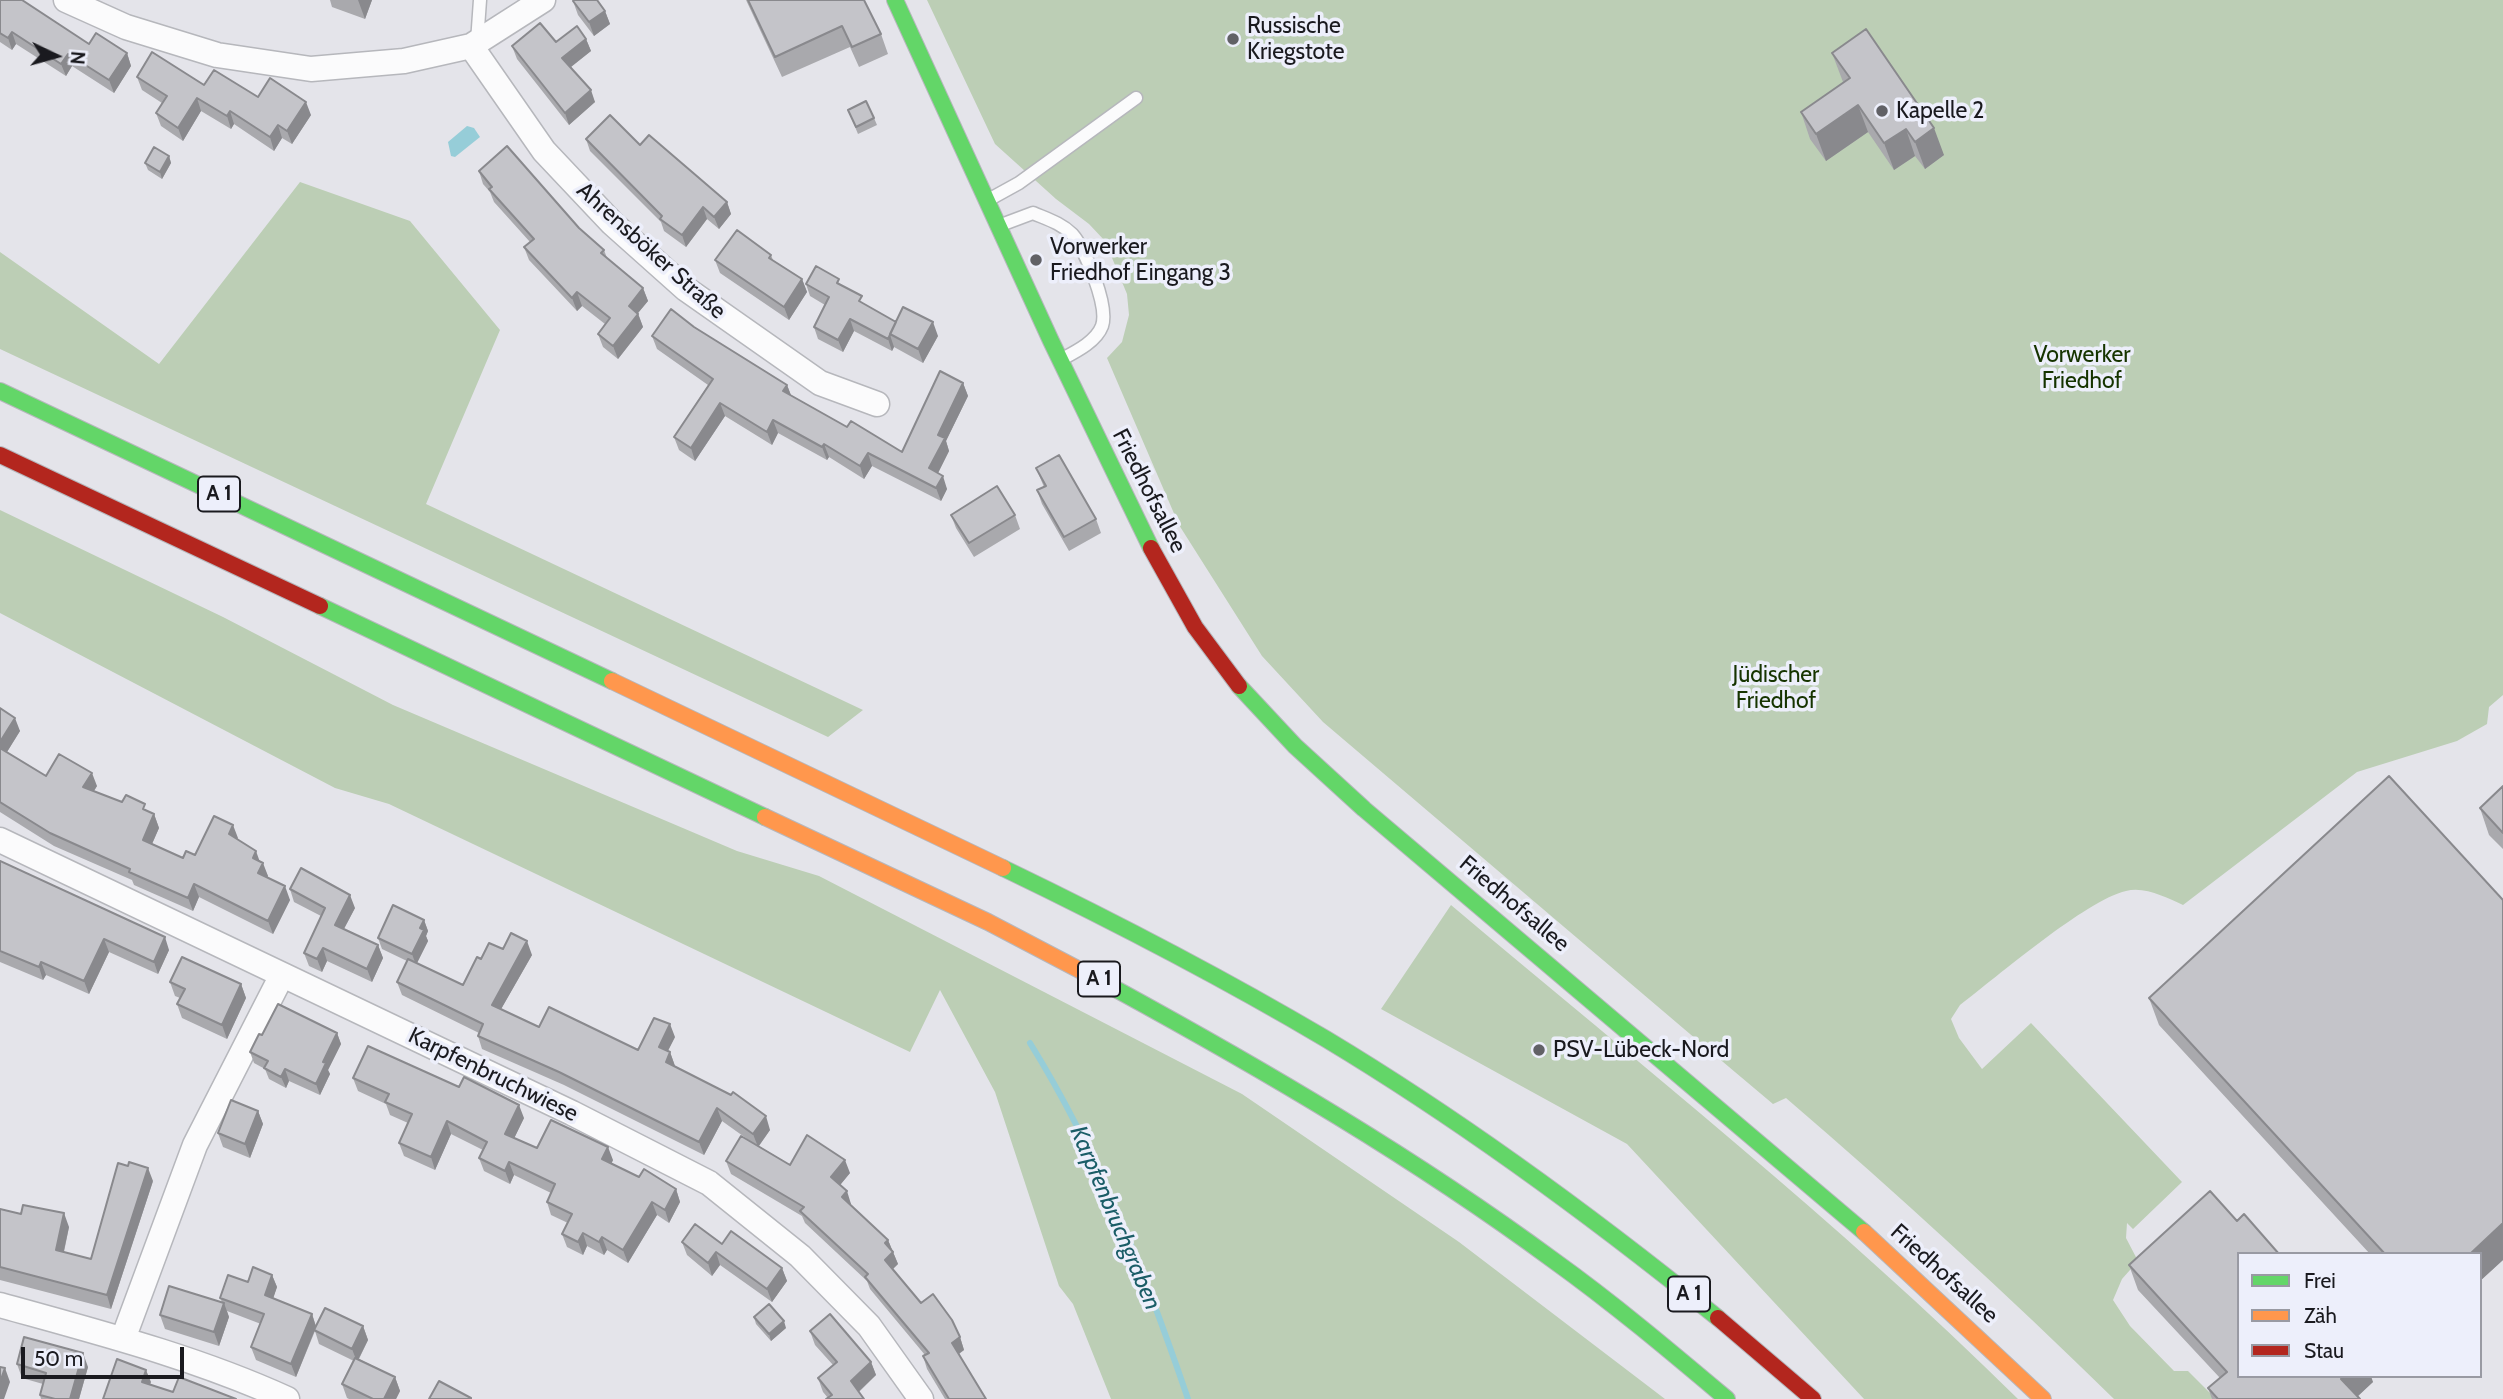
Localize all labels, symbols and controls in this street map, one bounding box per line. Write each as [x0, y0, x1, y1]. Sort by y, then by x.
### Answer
place label: Russische Kriegstote [1247, 12, 1344, 66]
north arrow [21, 21, 91, 91]
marker: Russische Kriegstote [1225, 31, 1241, 47]
text: N [65, 50, 89, 66]
place label: Kapelle 2 [1896, 97, 1984, 125]
marker: Kapelle 2 [1874, 103, 1890, 119]
street label: Ahrensböker Straße [571, 177, 731, 325]
place label: Vorwerker Friedhof Eingang 3 [1050, 233, 1231, 287]
marker: Vorwerker Friedhof Eingang 3 [1028, 252, 1044, 268]
park label: Vorwerker Friedhof [2033, 341, 2131, 395]
street label: Friedhofsallee [1106, 425, 1192, 557]
road number: A 1 [198, 476, 240, 512]
park label: Jüdischer Friedhof [1733, 661, 1819, 715]
street label: Friedhofsallee [1453, 850, 1575, 958]
road number: A 1 [1078, 962, 1120, 996]
street label: Karpfenbruchwiese [404, 1022, 582, 1128]
place label: PSV-Lübeck-Nord [1553, 1036, 1729, 1064]
marker: PSV-Lübeck-Nord [1531, 1042, 1547, 1058]
water label: Karpfenbruchgraben [1063, 1122, 1167, 1314]
street label: Friedhofsallee [1885, 1219, 2003, 1329]
legend [2237, 1252, 2482, 1378]
text: Frei [2304, 1268, 2336, 1293]
road number: A 1 [1668, 1276, 1710, 1312]
text: Zäh [2304, 1303, 2337, 1328]
scale bar [24, 1332, 187, 1376]
text: Stau [2304, 1338, 2344, 1363]
text: 50 m [34, 1346, 83, 1371]

